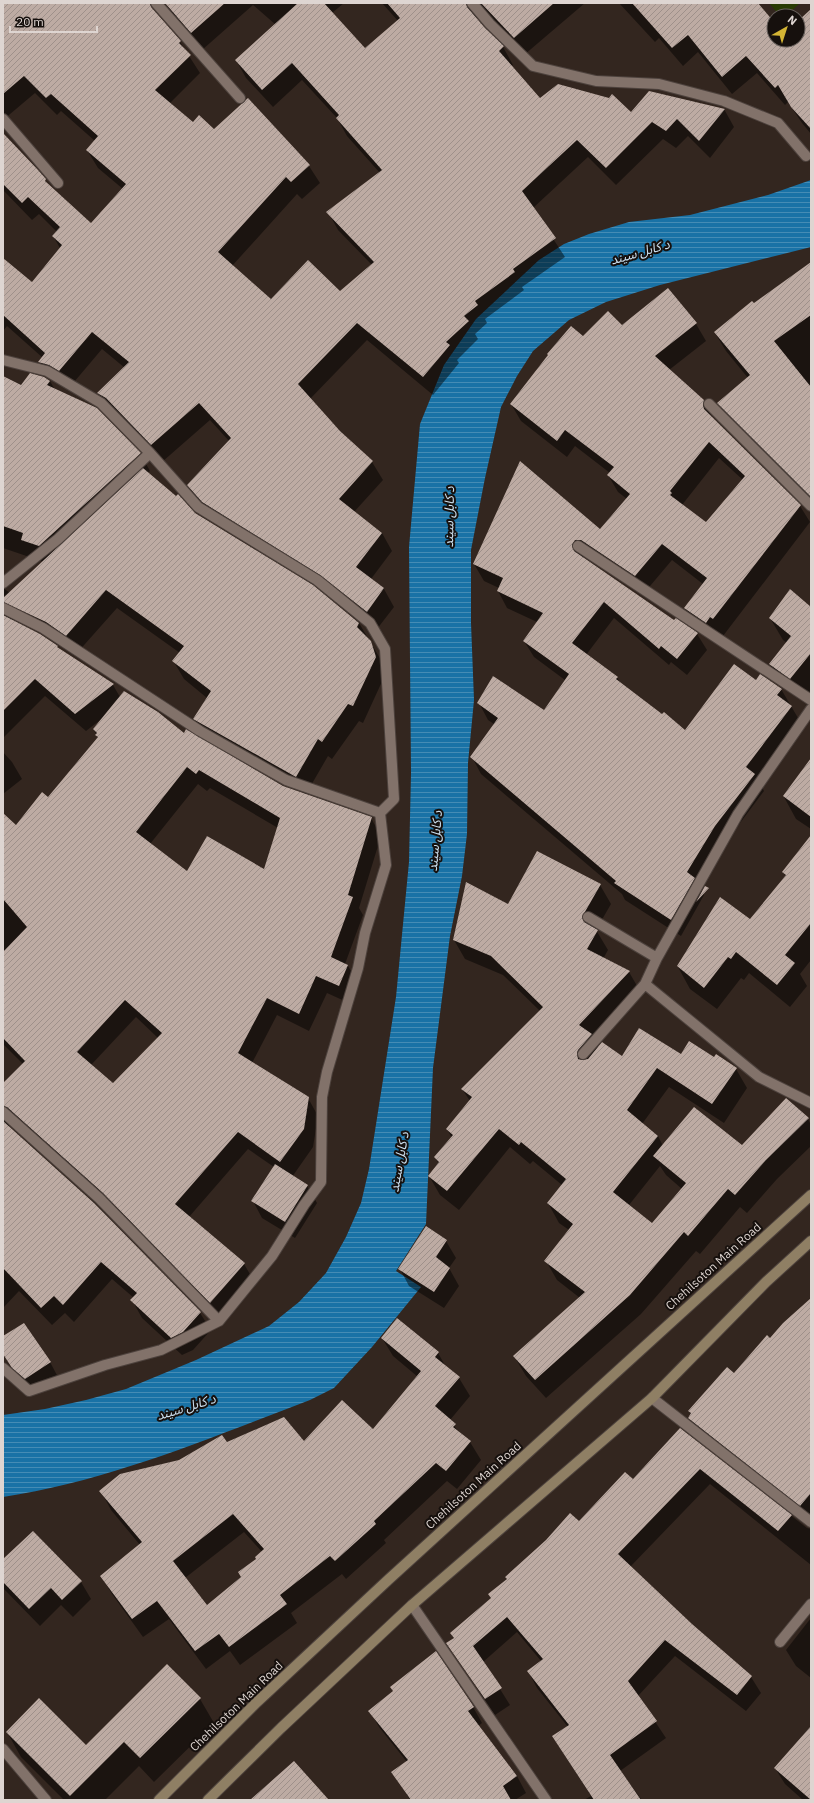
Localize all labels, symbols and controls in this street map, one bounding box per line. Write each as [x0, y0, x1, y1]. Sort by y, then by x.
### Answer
scale bar [10, 8, 97, 34]
north arrow [766, 8, 806, 48]
text: N [785, 12, 800, 28]
text: 20 m [16, 14, 44, 29]
water label: د کابل سيند [608, 235, 672, 269]
water label: د کابل سيند [440, 486, 458, 548]
water label: د کابل سيند [424, 809, 446, 872]
water label: د کابل سيند [385, 1130, 413, 1193]
street label: Chehilsoton Main Road [662, 1219, 764, 1313]
water label: د کابل سيند [154, 1390, 218, 1424]
street label: Chehilsoton Main Road [422, 1438, 524, 1532]
street label: Chehilsoton Main Road [186, 1658, 286, 1754]

